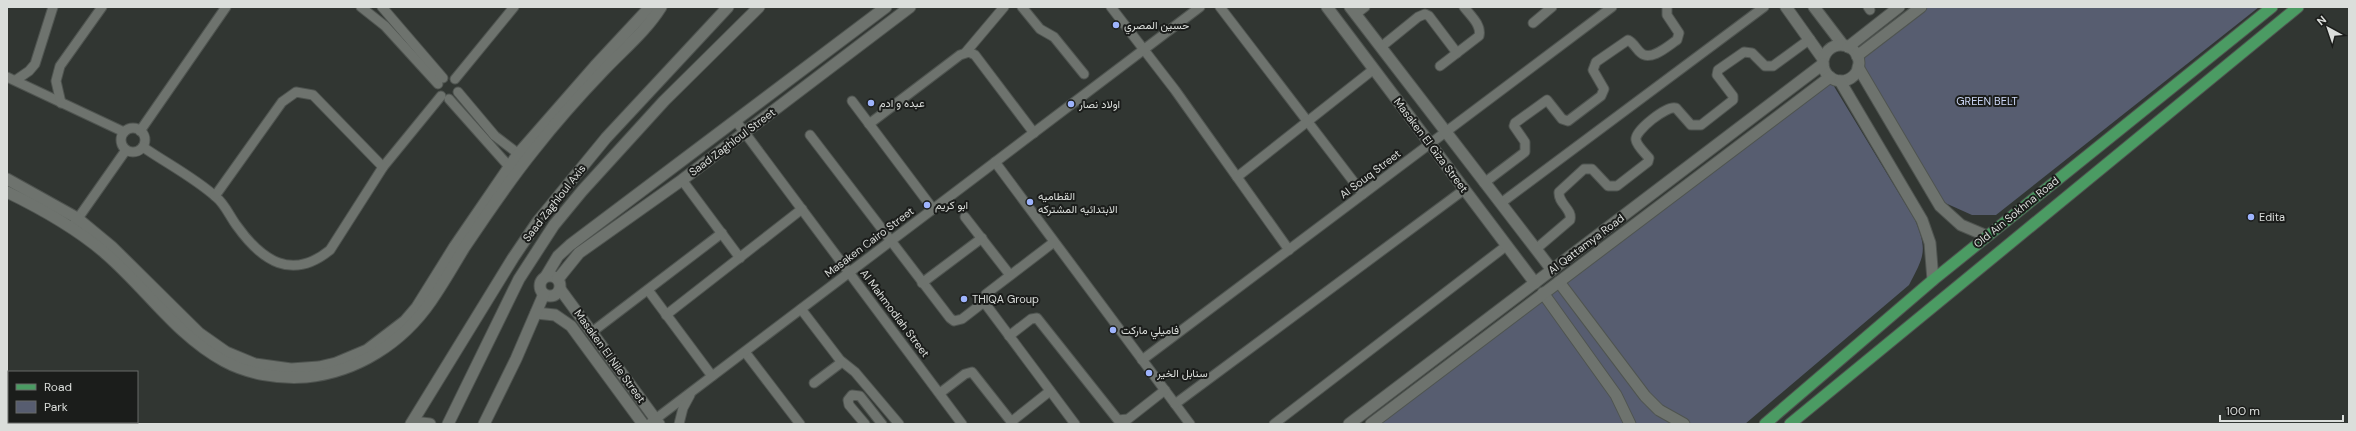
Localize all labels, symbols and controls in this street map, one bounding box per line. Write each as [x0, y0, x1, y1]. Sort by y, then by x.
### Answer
north arrow [2308, 8, 2348, 48]
text: N [2314, 12, 2329, 28]
place label: حسين المصري [1124, 18, 1189, 35]
marker: حسين المصري [1111, 20, 1121, 30]
park label: GREEN BELT [1956, 94, 2018, 108]
street label: Masaken El Giza Street [1391, 95, 1471, 195]
place label: عبده و ادم [879, 96, 925, 111]
place label: اولاد نصار [1078, 97, 1120, 111]
marker: عبده و ادم [866, 98, 876, 108]
marker: اولاد نصار [1066, 99, 1076, 109]
street label: Saad Zaghloul Street [686, 105, 778, 179]
street label: Al Souq Street [1337, 146, 1403, 202]
street label: Saad Zaghloul Axis [519, 162, 589, 244]
street label: Old Ain Sokhna Road [1971, 173, 2062, 251]
place label: القطاميه الابتدائيه المشتركه [1038, 189, 1117, 216]
marker: القطاميه الابتدائيه المشتركه [1025, 197, 1035, 207]
place label: ابو كريم [935, 198, 968, 213]
marker: ابو كريم [922, 200, 932, 210]
street label: Masaken Cairo Street [822, 204, 916, 280]
place label: Edita [2259, 210, 2285, 224]
street label: Al Qattamya Road [1545, 211, 1627, 277]
marker: Edita [2246, 212, 2256, 222]
street label: Al Mahmodiah Street [857, 266, 933, 360]
place label: THIQA Group [972, 292, 1039, 306]
marker: THIQA Group [959, 294, 969, 304]
street label: Masaken El Nile Street [571, 307, 649, 405]
place label: فاميلي ماركت [1121, 323, 1179, 340]
marker: فاميلي ماركت [1108, 325, 1118, 335]
place label: سنابل الخير [1156, 366, 1208, 380]
marker: سنابل الخير [1144, 368, 1154, 378]
legend [8, 371, 138, 423]
text: Road [44, 379, 72, 395]
scale bar [2220, 397, 2343, 423]
text: Park [44, 399, 68, 415]
text: 100 m [2226, 403, 2260, 419]

